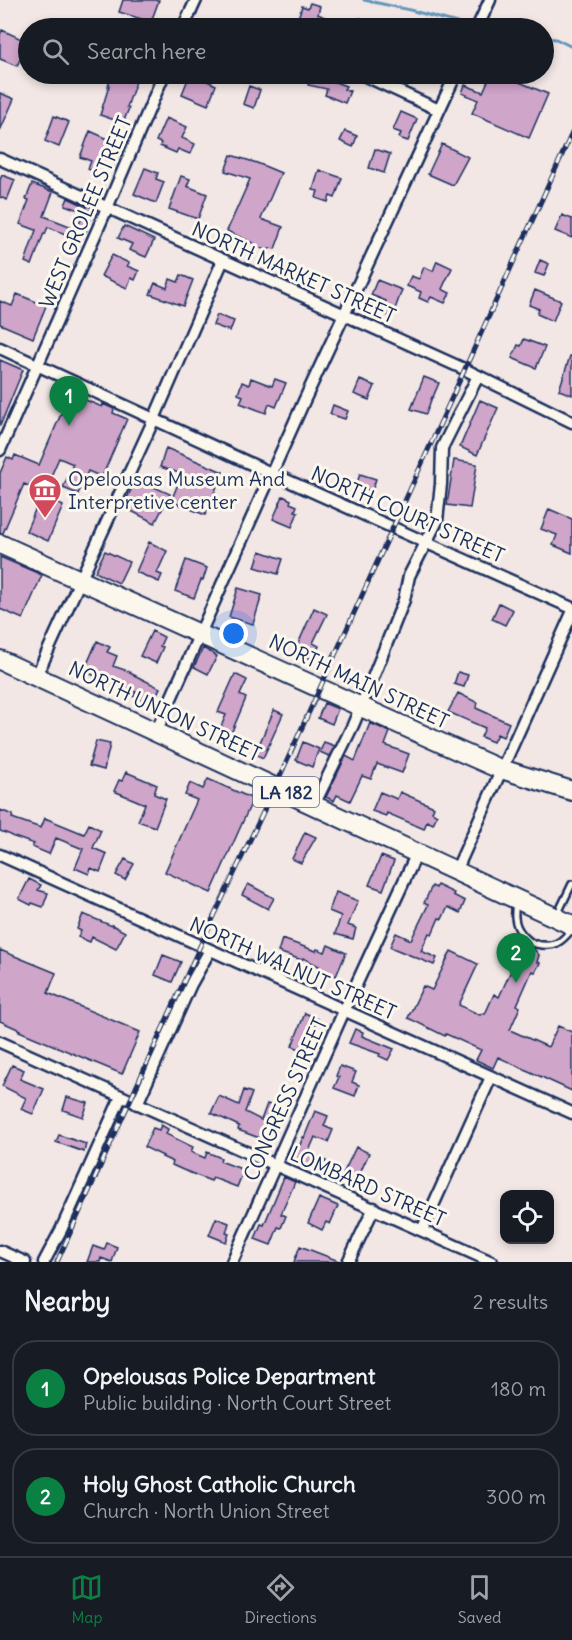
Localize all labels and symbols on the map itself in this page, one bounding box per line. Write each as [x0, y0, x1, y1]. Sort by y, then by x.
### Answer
street label: WEST GROLEE STREET [33, 112, 137, 312]
street label: NORTH MARKET STREET [188, 216, 400, 328]
pin: 1 [50, 376, 88, 426]
street label: NORTH COURT STREET [308, 460, 508, 568]
place label: Opelousas Museum And Interpretive center [68, 466, 285, 514]
museum icon: Opelousas Museum And Interpretive center [27, 472, 63, 519]
your location [219, 619, 248, 648]
street label: NORTH MAIN STREET [265, 628, 453, 734]
street label: NORTH UNION STREET [65, 655, 265, 767]
road number: LA 182 [253, 777, 319, 807]
street label: NORTH WALNUT STREET [186, 911, 400, 1025]
pin: 2 [496, 934, 536, 983]
street label: CONGRESS STREET [238, 1014, 332, 1184]
street label: LOMBARD STREET [286, 1140, 450, 1232]

